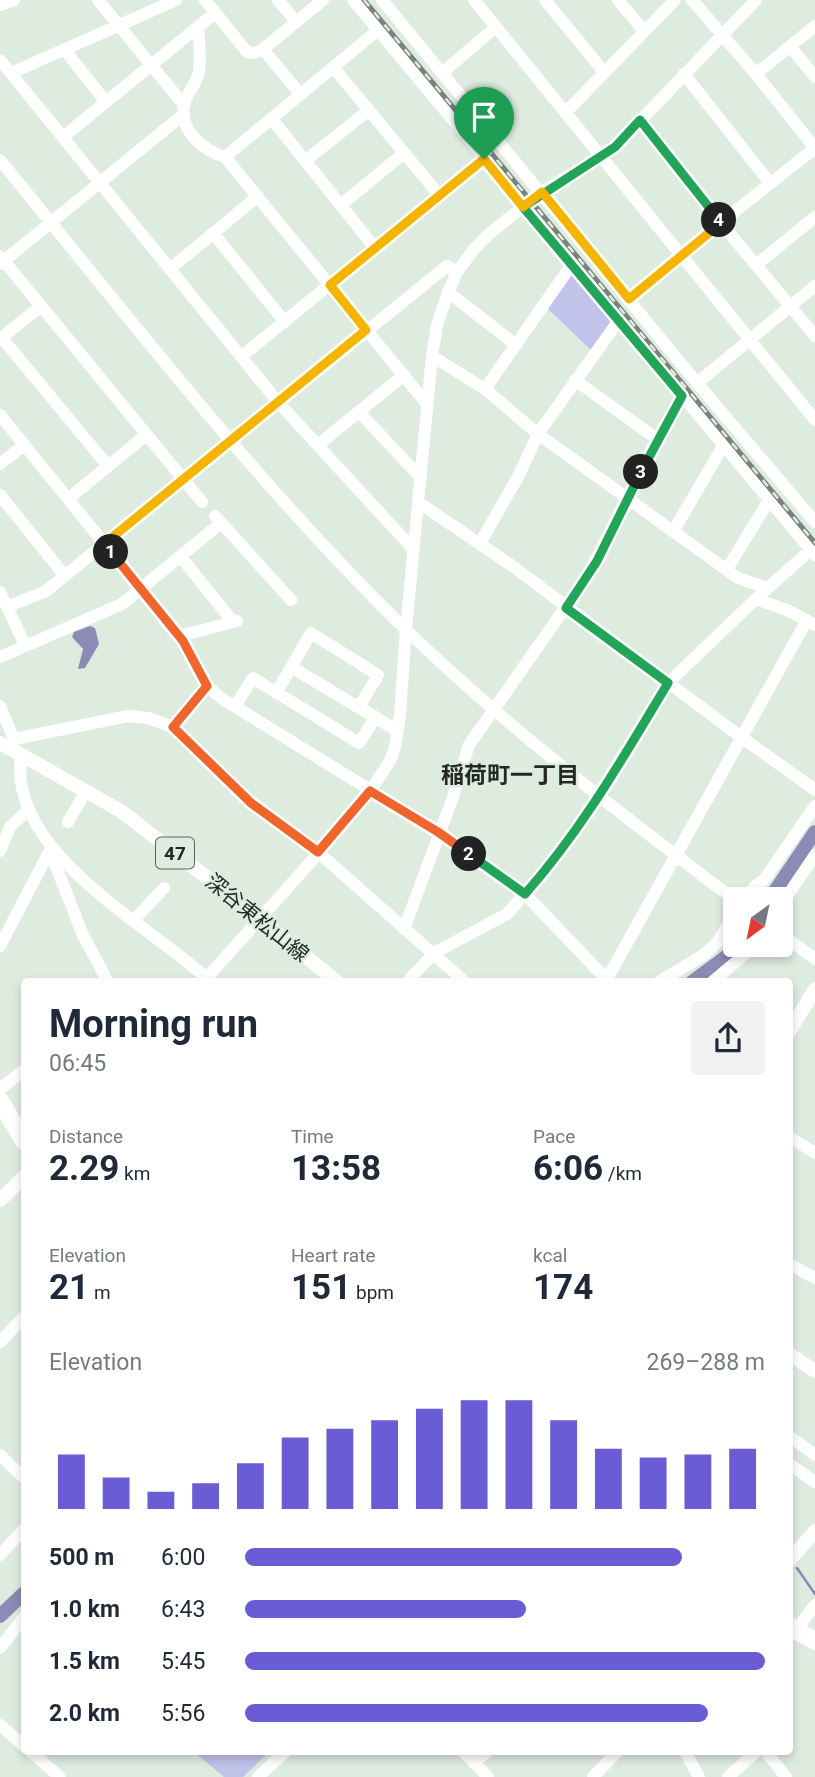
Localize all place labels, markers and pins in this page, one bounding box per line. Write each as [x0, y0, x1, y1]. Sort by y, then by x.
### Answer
pin [454, 87, 514, 159]
pin: 4 [702, 202, 736, 238]
pin: 3 [624, 454, 658, 490]
pin: 1 [94, 534, 128, 570]
pin: 2 [452, 836, 486, 872]

